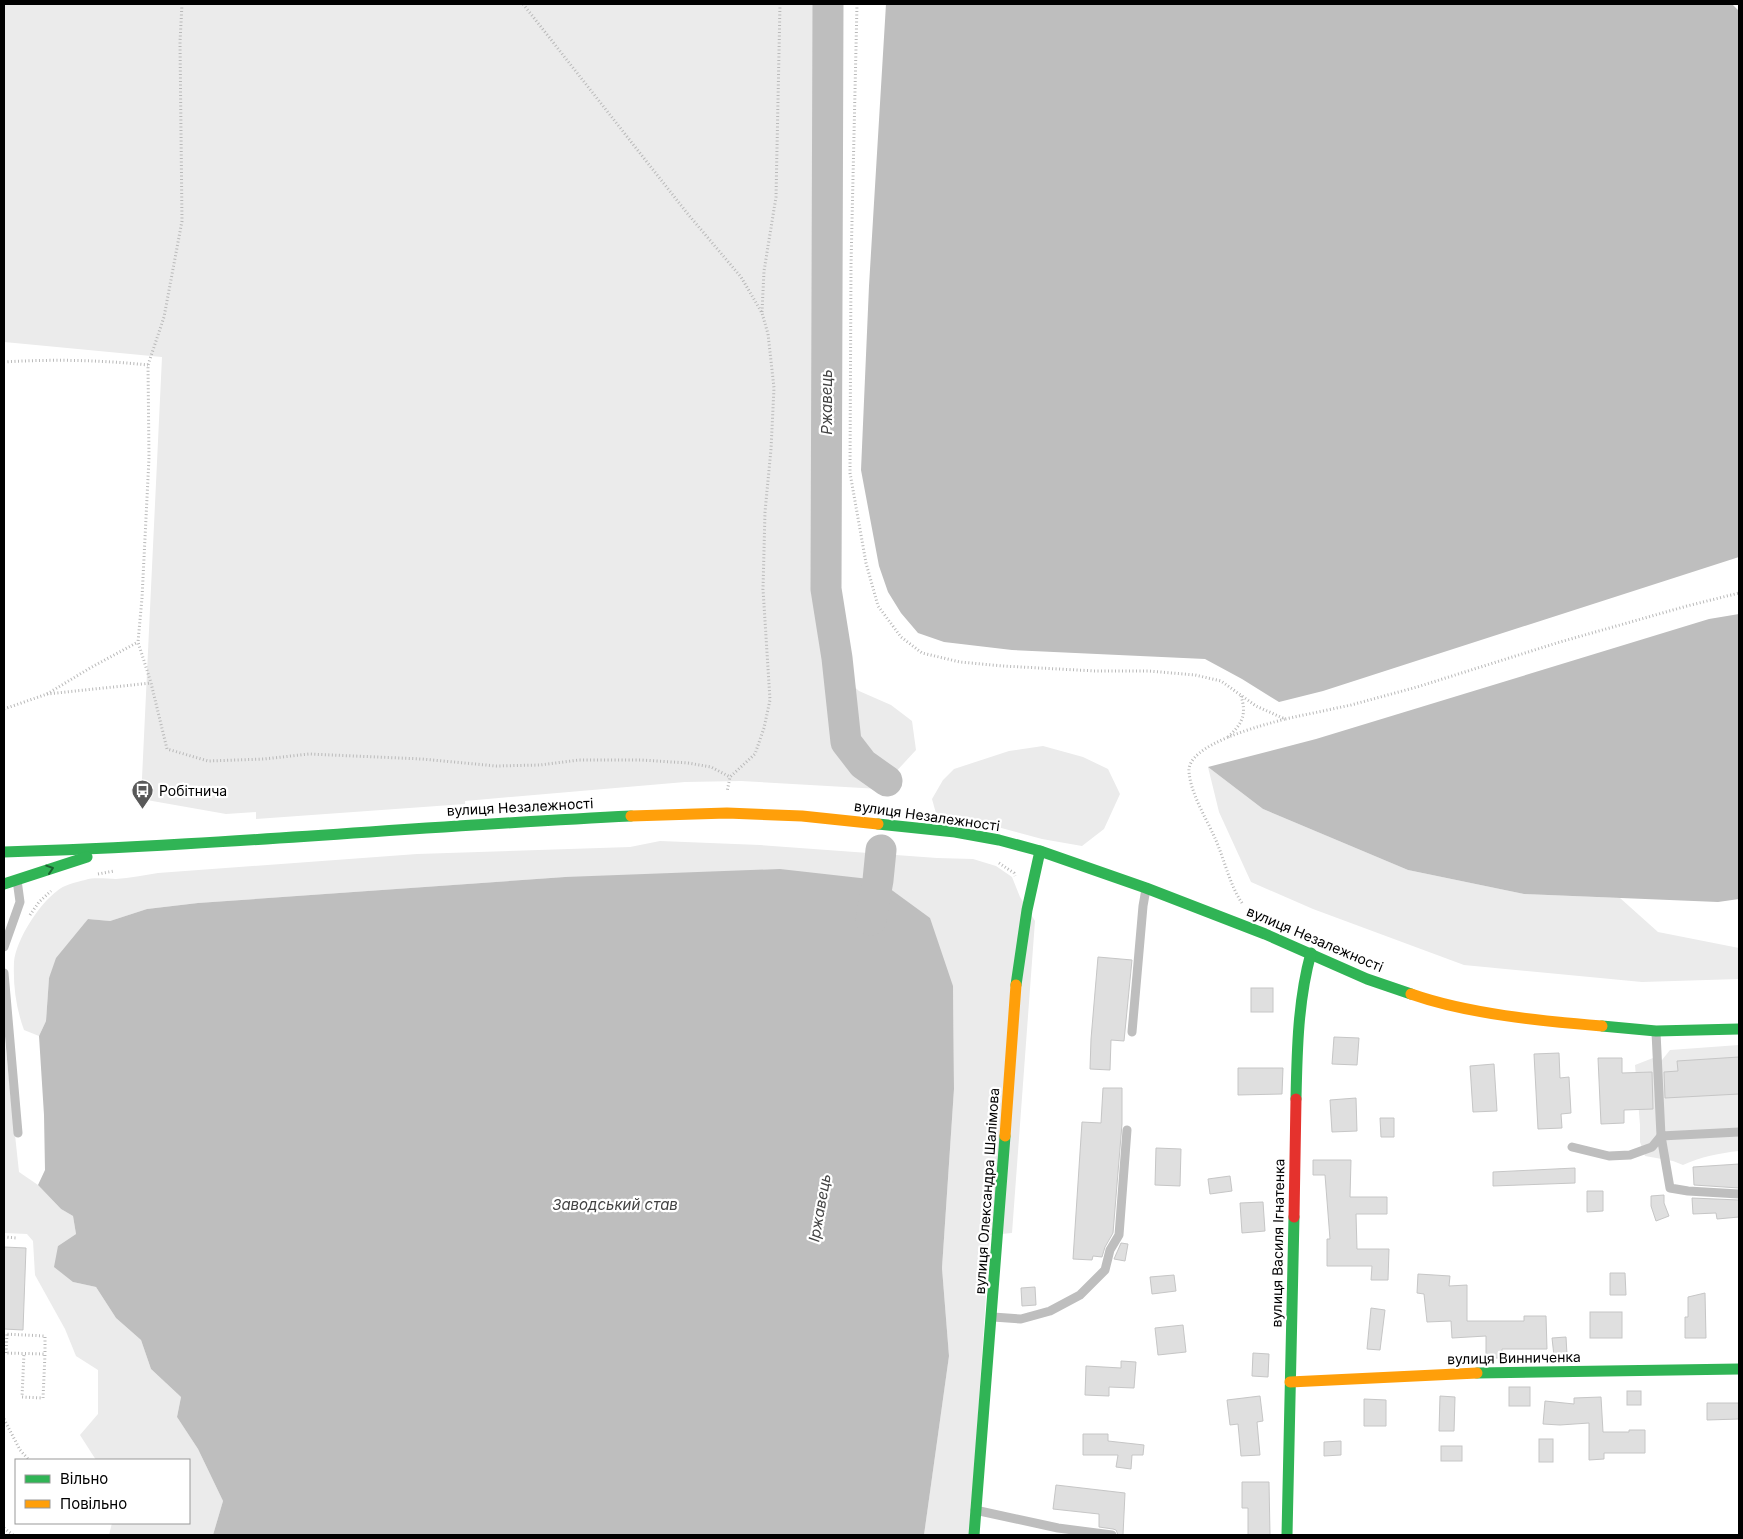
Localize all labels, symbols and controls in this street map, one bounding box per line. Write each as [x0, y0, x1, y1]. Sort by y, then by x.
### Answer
water label: Ржавець [817, 369, 836, 435]
bus stop icon: Робітнича [131, 779, 155, 810]
place label: Робітнича [159, 782, 227, 799]
street label: вулиця Незалежності [446, 794, 594, 819]
street label: вулиця Незалежності [853, 797, 1001, 834]
one-way arrow [45, 865, 54, 875]
street label: вулиця Незалежності [1244, 902, 1386, 975]
street label: вулиця Олександра Шалімова [971, 1087, 1002, 1295]
street label: вулиця Василя Ігнатенка [1268, 1158, 1287, 1328]
water label: Іржавець [804, 1172, 835, 1243]
water label: Заводський став [552, 1195, 678, 1214]
street label: вулиця Винниченка [1447, 1348, 1581, 1367]
legend [15, 1459, 190, 1524]
text: Вільно [60, 1469, 108, 1488]
text: Повільно [60, 1494, 127, 1513]

